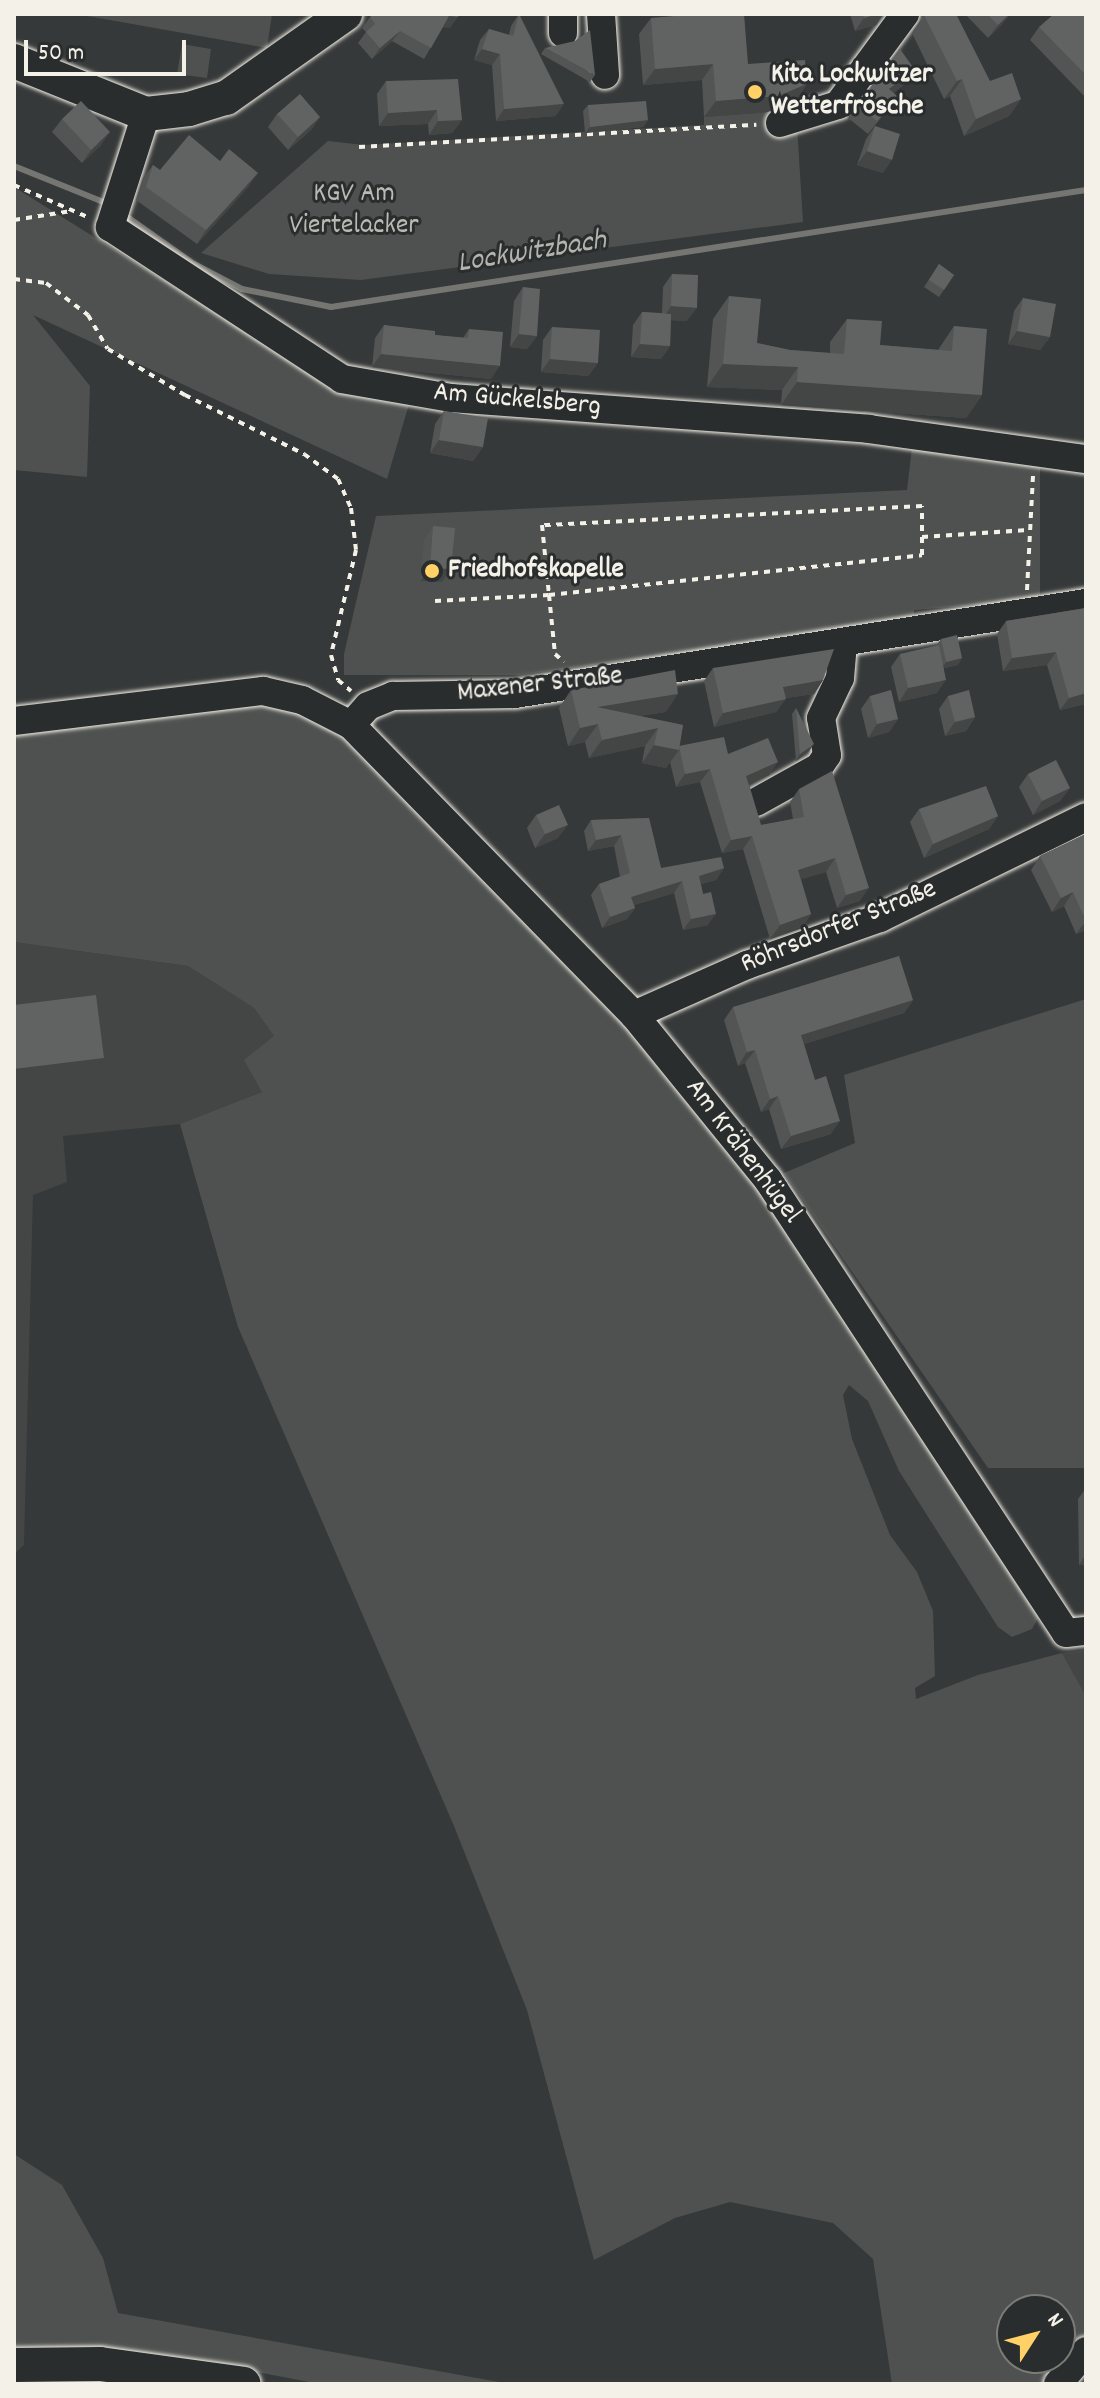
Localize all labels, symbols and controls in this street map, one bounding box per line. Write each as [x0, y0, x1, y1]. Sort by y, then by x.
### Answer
scale bar [28, 24, 190, 74]
text: 50 m [38, 37, 84, 71]
place label: Kita Lockwitzer Wetterfrösche [771, 59, 932, 125]
marker: Kita Lockwitzer Wetterfrösche [746, 83, 764, 101]
park label: KGV Am Viertelacker [289, 178, 419, 244]
water label: Lockwitzbach [455, 224, 609, 284]
street label: Am Gückelsberg [432, 377, 602, 425]
place label: Friedhofskapelle [448, 554, 624, 588]
marker: Friedhofskapelle [423, 562, 441, 580]
street label: Maxener Straße [456, 661, 624, 711]
street label: Röhrsdorfer Straße [736, 873, 942, 983]
street label: Am Krähenhügel [677, 1073, 807, 1231]
north arrow [996, 2294, 1076, 2374]
text: N [1038, 2307, 1070, 2334]

